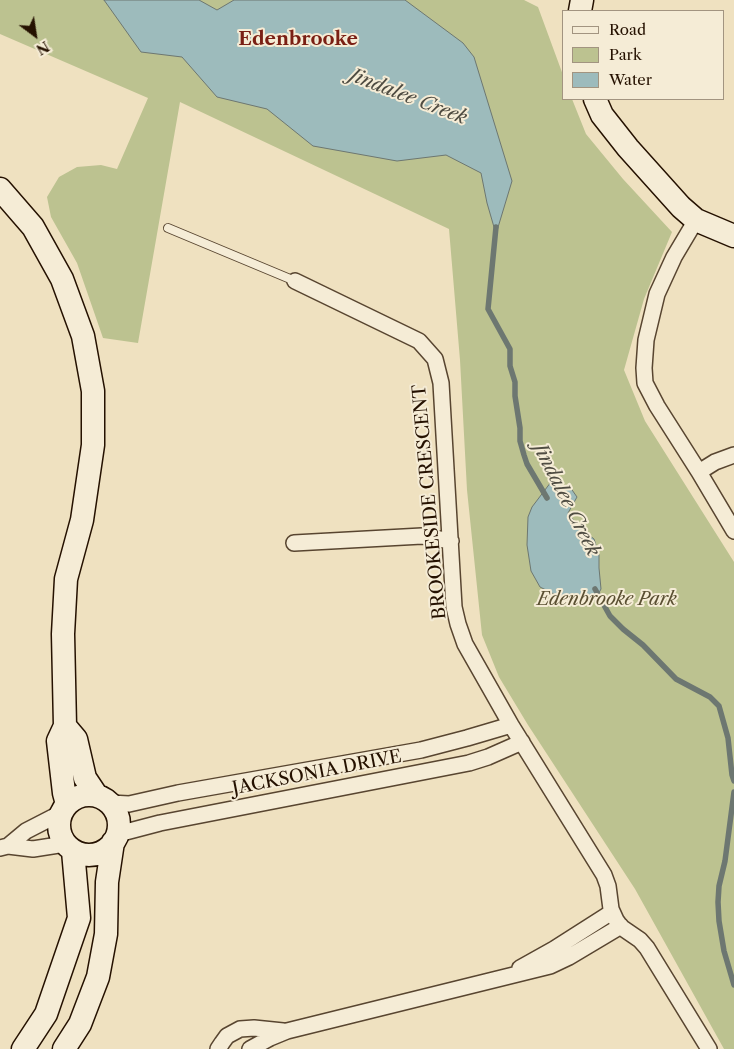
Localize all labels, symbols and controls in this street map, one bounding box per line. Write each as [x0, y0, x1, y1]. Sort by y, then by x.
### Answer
north arrow [10, 10, 60, 60]
legend [562, 10, 724, 100]
text: Road [609, 20, 646, 39]
district label: Edenbrooke [238, 29, 358, 51]
text: N [33, 37, 53, 59]
text: Park [609, 45, 642, 64]
water label: Jindalee Creek [346, 64, 470, 130]
text: Water [609, 70, 652, 89]
street label: BROOKESIDE CRESCENT [409, 384, 451, 620]
water label: Jindalee Creek [528, 440, 604, 560]
park label: Edenbrooke Park [537, 589, 677, 611]
street label: JACKSONIA DRIVE [230, 746, 404, 800]

